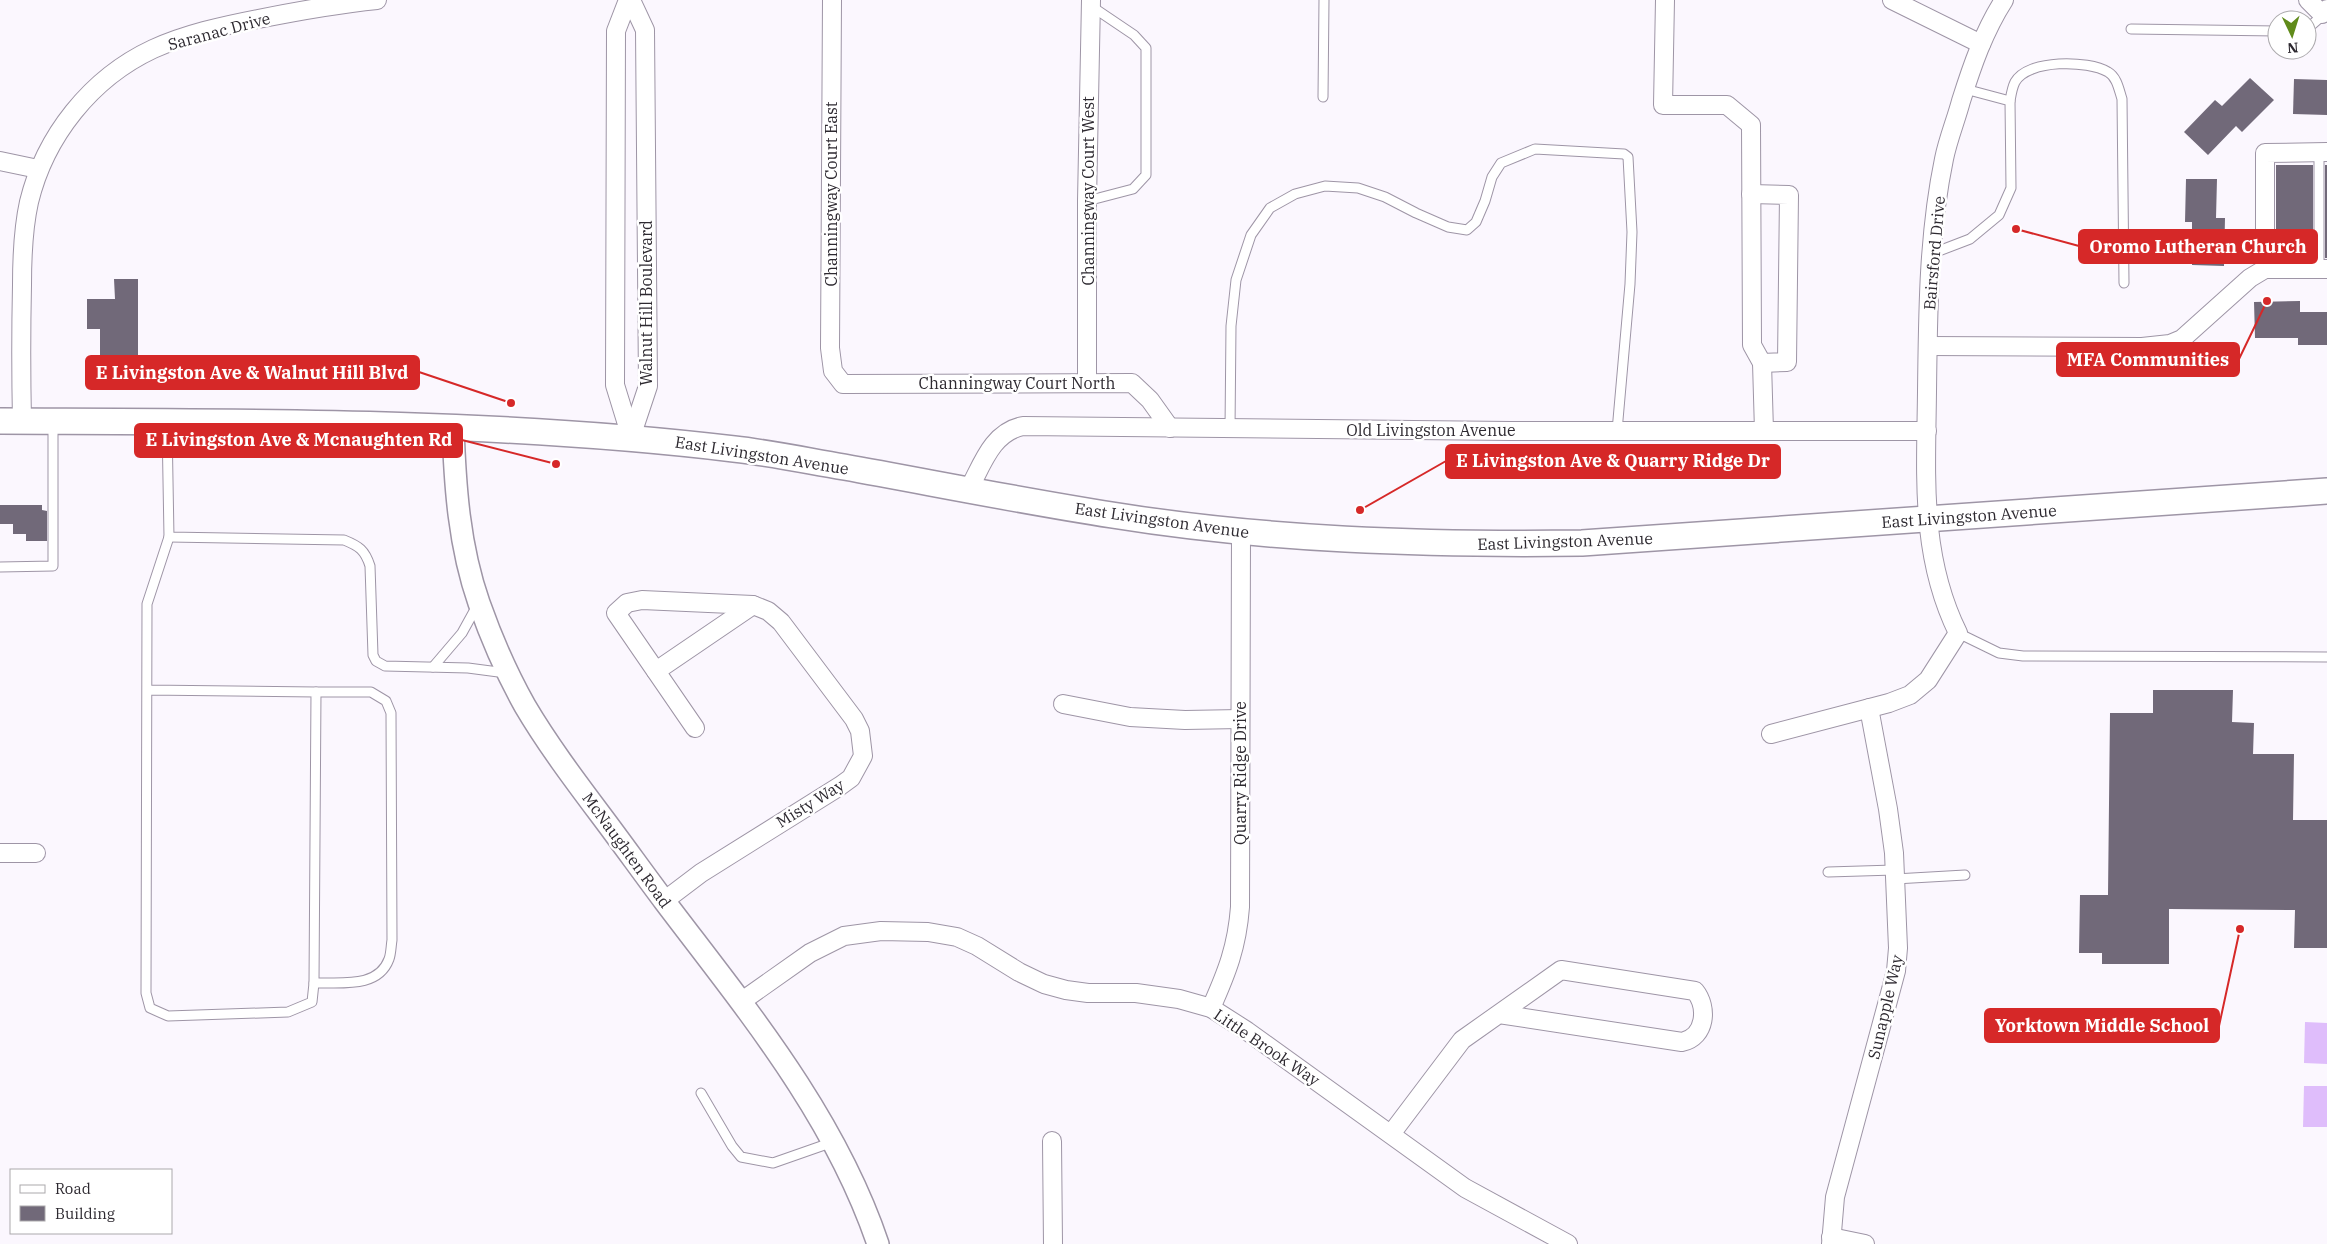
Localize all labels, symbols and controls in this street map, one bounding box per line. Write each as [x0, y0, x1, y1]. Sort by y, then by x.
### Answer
street label: Saranac Drive [166, 8, 272, 54]
north arrow [2267, 10, 2317, 60]
text: N [2287, 39, 2299, 57]
street label: Channingway Court West [1078, 96, 1098, 286]
street label: Channingway Court East [821, 101, 841, 286]
street label: Bairsford Drive [1919, 195, 1949, 311]
street label: Walnut Hill Boulevard [636, 220, 656, 386]
callout: Oromo Lutheran Church [2079, 230, 2317, 263]
text: Oromo Lutheran Church [2089, 235, 2307, 258]
callout: MFA Communities [2057, 343, 2239, 376]
text: MFA Communities [2067, 348, 2229, 371]
callout: E Livingston Ave & Walnut Hill Blvd [86, 356, 419, 389]
text: E Livingston Ave & Walnut Hill Blvd [96, 361, 408, 384]
street label: Channingway Court North [919, 373, 1115, 393]
street label: Old Livingston Avenue [1346, 420, 1516, 440]
callout: E Livingston Ave & Mcnaughten Rd [135, 424, 462, 457]
text: E Livingston Ave & Mcnaughten Rd [146, 428, 452, 451]
street label: East Livingston Avenue [674, 431, 850, 479]
callout: E Livingston Ave & Quarry Ridge Dr [1446, 445, 1780, 478]
text: E Livingston Ave & Quarry Ridge Dr [1456, 449, 1770, 472]
street label: East Livingston Avenue [1074, 498, 1250, 542]
street label: East Livingston Avenue [1881, 500, 2057, 532]
street label: East Livingston Avenue [1477, 528, 1653, 554]
street label: Quarry Ridge Drive [1230, 701, 1250, 845]
street label: Misty Way [772, 774, 848, 832]
street label: McNaughten Road [578, 788, 676, 912]
street label: Sunapple Way [1863, 952, 1907, 1061]
street label: Little Brook Way [1210, 1004, 1324, 1090]
callout: Yorktown Middle School [1985, 1009, 2219, 1042]
text: Yorktown Middle School [1995, 1014, 2209, 1037]
legend [10, 1169, 172, 1234]
text: Road [55, 1179, 91, 1198]
text: Building [55, 1204, 115, 1223]

